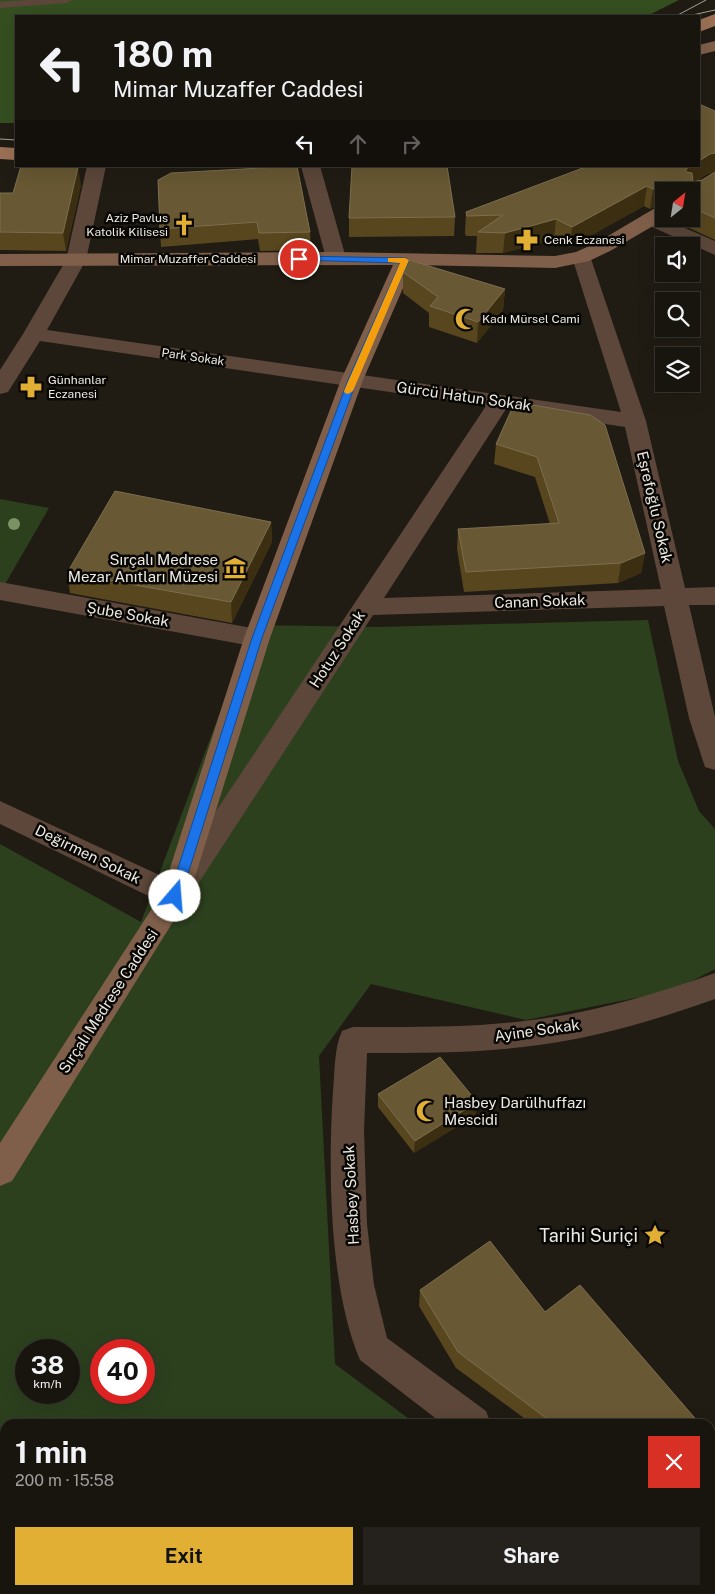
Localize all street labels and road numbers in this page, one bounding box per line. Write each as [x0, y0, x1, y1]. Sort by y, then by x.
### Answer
street label: Mimar Muzaffer Caddesi [120, 252, 256, 266]
street label: Park Sokak [161, 346, 226, 368]
street label: Gürcü Hatun Sokak [396, 378, 532, 414]
street label: Eşrefoğlu Sokak [634, 449, 676, 565]
street label: Canan Sokak [494, 591, 586, 611]
street label: Şube Sokak [85, 598, 171, 630]
street label: Hotuz Sokak [306, 607, 368, 691]
street label: Değirmen Sokak [33, 821, 143, 887]
street label: Sırçalı Medrese Caddesi [55, 926, 161, 1076]
street label: Ayine Sokak [493, 1016, 581, 1044]
street label: Hasbey Sokak [340, 1145, 362, 1245]

